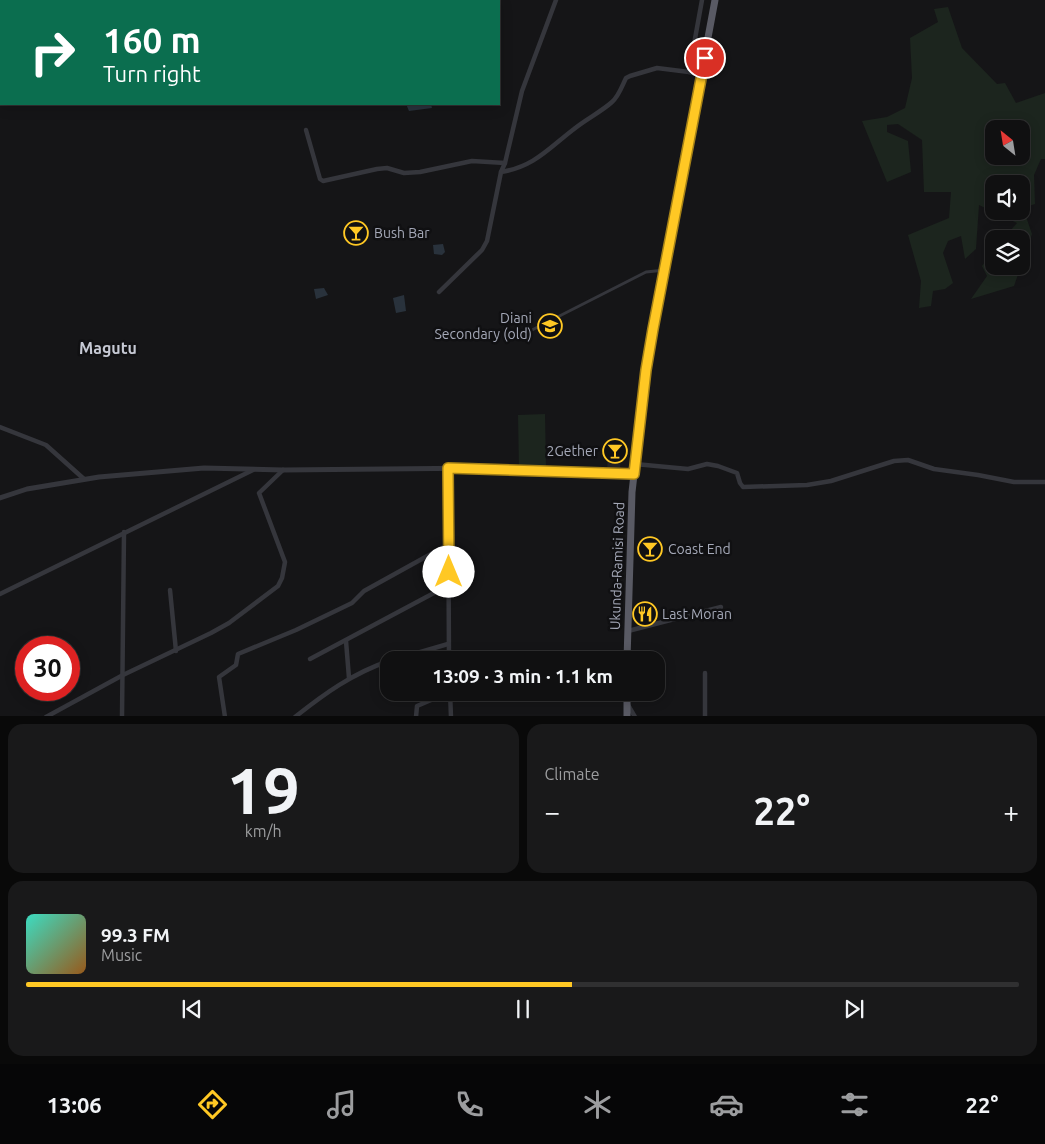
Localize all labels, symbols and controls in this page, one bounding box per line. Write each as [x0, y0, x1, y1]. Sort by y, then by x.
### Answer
icon: right [20, 20, 85, 85]
text: 160 m [103, 20, 201, 60]
pin [684, 37, 726, 79]
icon: arrive [691, 44, 719, 72]
text: Turn right [103, 61, 201, 86]
north arrow [985, 120, 1030, 165]
map controls [985, 120, 1030, 275]
button: sound [985, 175, 1030, 220]
bar icon: Bush Bar [343, 220, 369, 246]
place label: Bush Bar [374, 225, 430, 241]
button: layers [985, 230, 1030, 275]
place label: Diani Secondary (old) [435, 310, 532, 342]
school or university icon: Diani Secondary (old) [537, 313, 563, 339]
district label: Magutu [79, 339, 137, 357]
bar icon: 2Gether [602, 438, 628, 464]
place label: 2Gether [547, 443, 599, 459]
street label: Ukunda-Ramisi Road [607, 502, 627, 630]
bar icon: Coast End [637, 536, 663, 562]
place label: Coast End [668, 541, 731, 557]
position arrow [422, 545, 474, 597]
restaurant icon: Last Moran [632, 601, 658, 627]
place label: Last Moran [662, 606, 732, 622]
speed limit sign: 30 [15, 636, 80, 701]
text: 13:09 · 3 min · 1.1 km [432, 665, 613, 687]
text: 19 [227, 753, 300, 826]
text: Climate [545, 765, 600, 783]
text: 22° [754, 790, 810, 832]
text: − [545, 796, 560, 827]
text: + [1003, 796, 1019, 827]
text: km/h [245, 822, 282, 840]
text: 99.3 FM [101, 924, 170, 946]
text: Music [101, 946, 142, 964]
icon: previous [178, 995, 206, 1023]
icon: pause [509, 995, 537, 1023]
icon: next [840, 995, 868, 1023]
icon: directions [195, 1087, 230, 1122]
icon: music [324, 1087, 359, 1122]
icon: phone [452, 1087, 487, 1122]
icon: climate [580, 1087, 615, 1122]
icon: car [709, 1087, 744, 1122]
icon: filters [837, 1087, 872, 1122]
text: 13:06 [47, 1092, 102, 1117]
text: 22° [966, 1092, 998, 1117]

